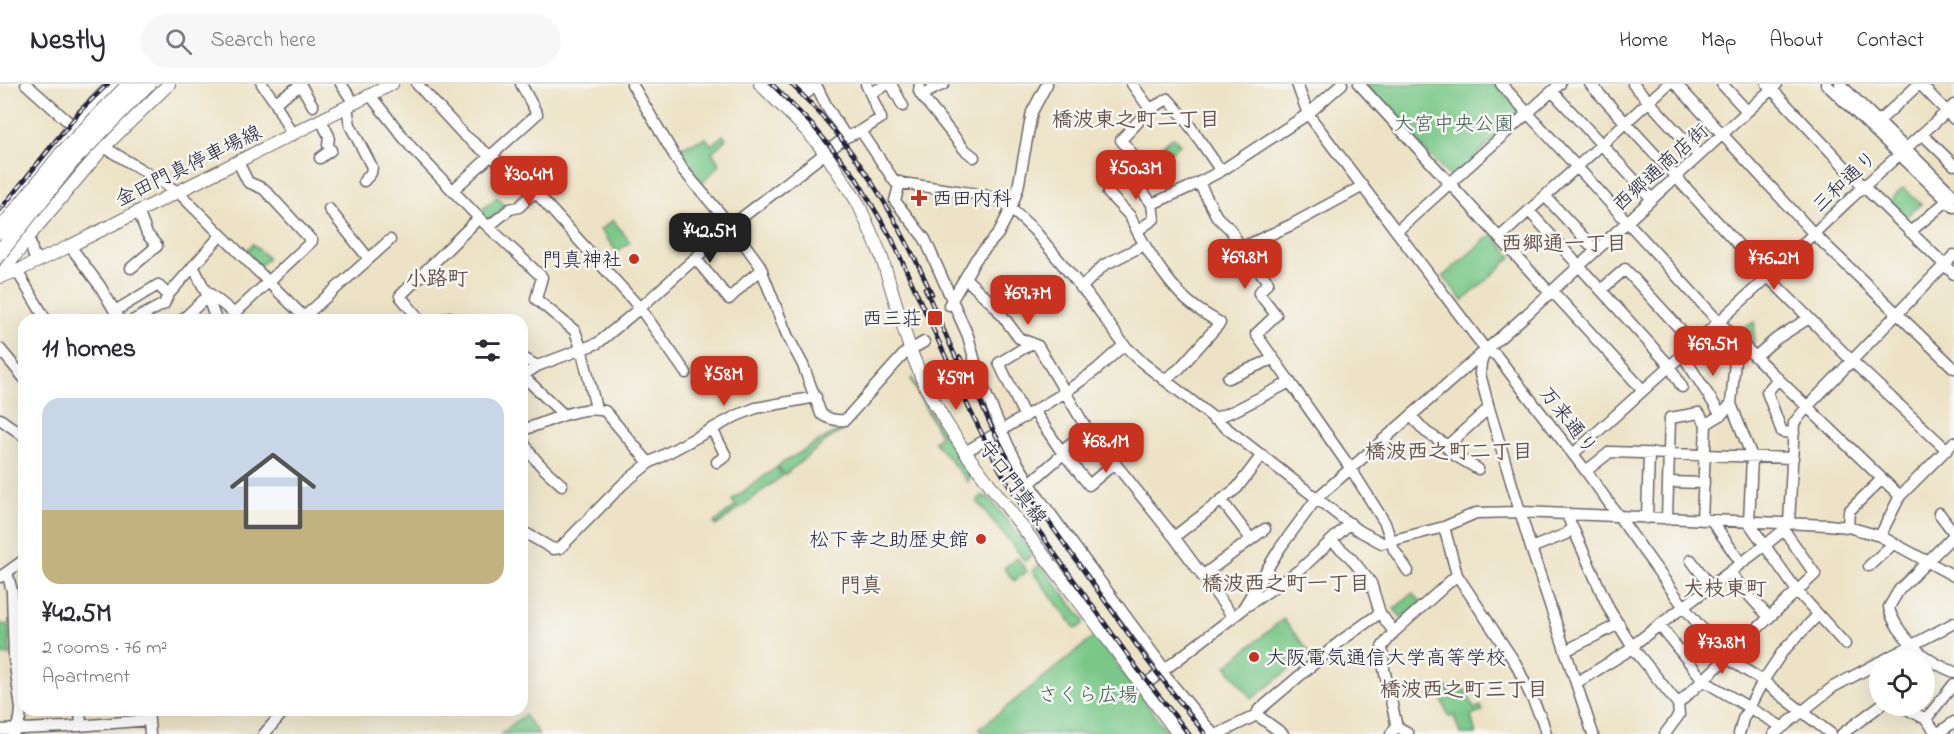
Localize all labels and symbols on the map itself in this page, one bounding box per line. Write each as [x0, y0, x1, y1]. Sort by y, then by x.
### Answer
district label: 橋波東之町二丁目 [1052, 106, 1220, 136]
park label: 大宮中央公園 [1394, 111, 1514, 140]
street label: 西郷通商店街 [1607, 118, 1716, 220]
street label: 金田門真停車場線 [111, 119, 267, 215]
street label: 三和通り [1807, 145, 1885, 221]
pin: ¥50.3M [1087, 150, 1185, 201]
pin: ¥30.4M [480, 156, 578, 207]
place label: 西田内科 [932, 186, 1012, 215]
marker: 西田内科 [910, 189, 928, 207]
pin: ¥42.5M [661, 213, 759, 264]
district label: 西郷通一丁目 [1501, 230, 1627, 260]
pin: ¥69.8M [1196, 239, 1294, 290]
pin: ¥76.2M [1725, 240, 1823, 291]
place label: 門真神社 [542, 247, 622, 276]
marker: 門真神社 [627, 252, 641, 266]
district label: 小路町 [406, 265, 469, 295]
pin: ¥69.7M [979, 275, 1077, 326]
place label: 西三荘 [862, 306, 922, 335]
marker: 西三荘 [926, 309, 944, 327]
pin: ¥69.5M [1664, 326, 1762, 377]
pin: ¥58M [688, 356, 760, 407]
pin: ¥59M [920, 360, 992, 411]
street label: 万来通り [1531, 381, 1603, 462]
pin: ¥68.1M [1057, 423, 1155, 474]
street label: 守口門真線 [969, 435, 1053, 532]
district label: 橋波西之町二丁目 [1365, 438, 1533, 468]
place label: 松下幸之助歴史館 [809, 527, 969, 556]
marker: 松下幸之助歴史館 [974, 532, 988, 546]
district label: 橋波西之町一丁目 [1202, 570, 1370, 600]
district label: 門真 [840, 572, 882, 602]
district label: 大枝東町 [1683, 575, 1767, 605]
pin: ¥73.8M [1673, 624, 1771, 675]
place label: 大阪電気通信大学高等学校 [1266, 645, 1506, 674]
marker: 大阪電気通信大学高等学校 [1247, 650, 1261, 664]
district label: 橋波西之町三丁目 [1380, 676, 1548, 706]
park label: さくら広場 [1038, 682, 1138, 711]

